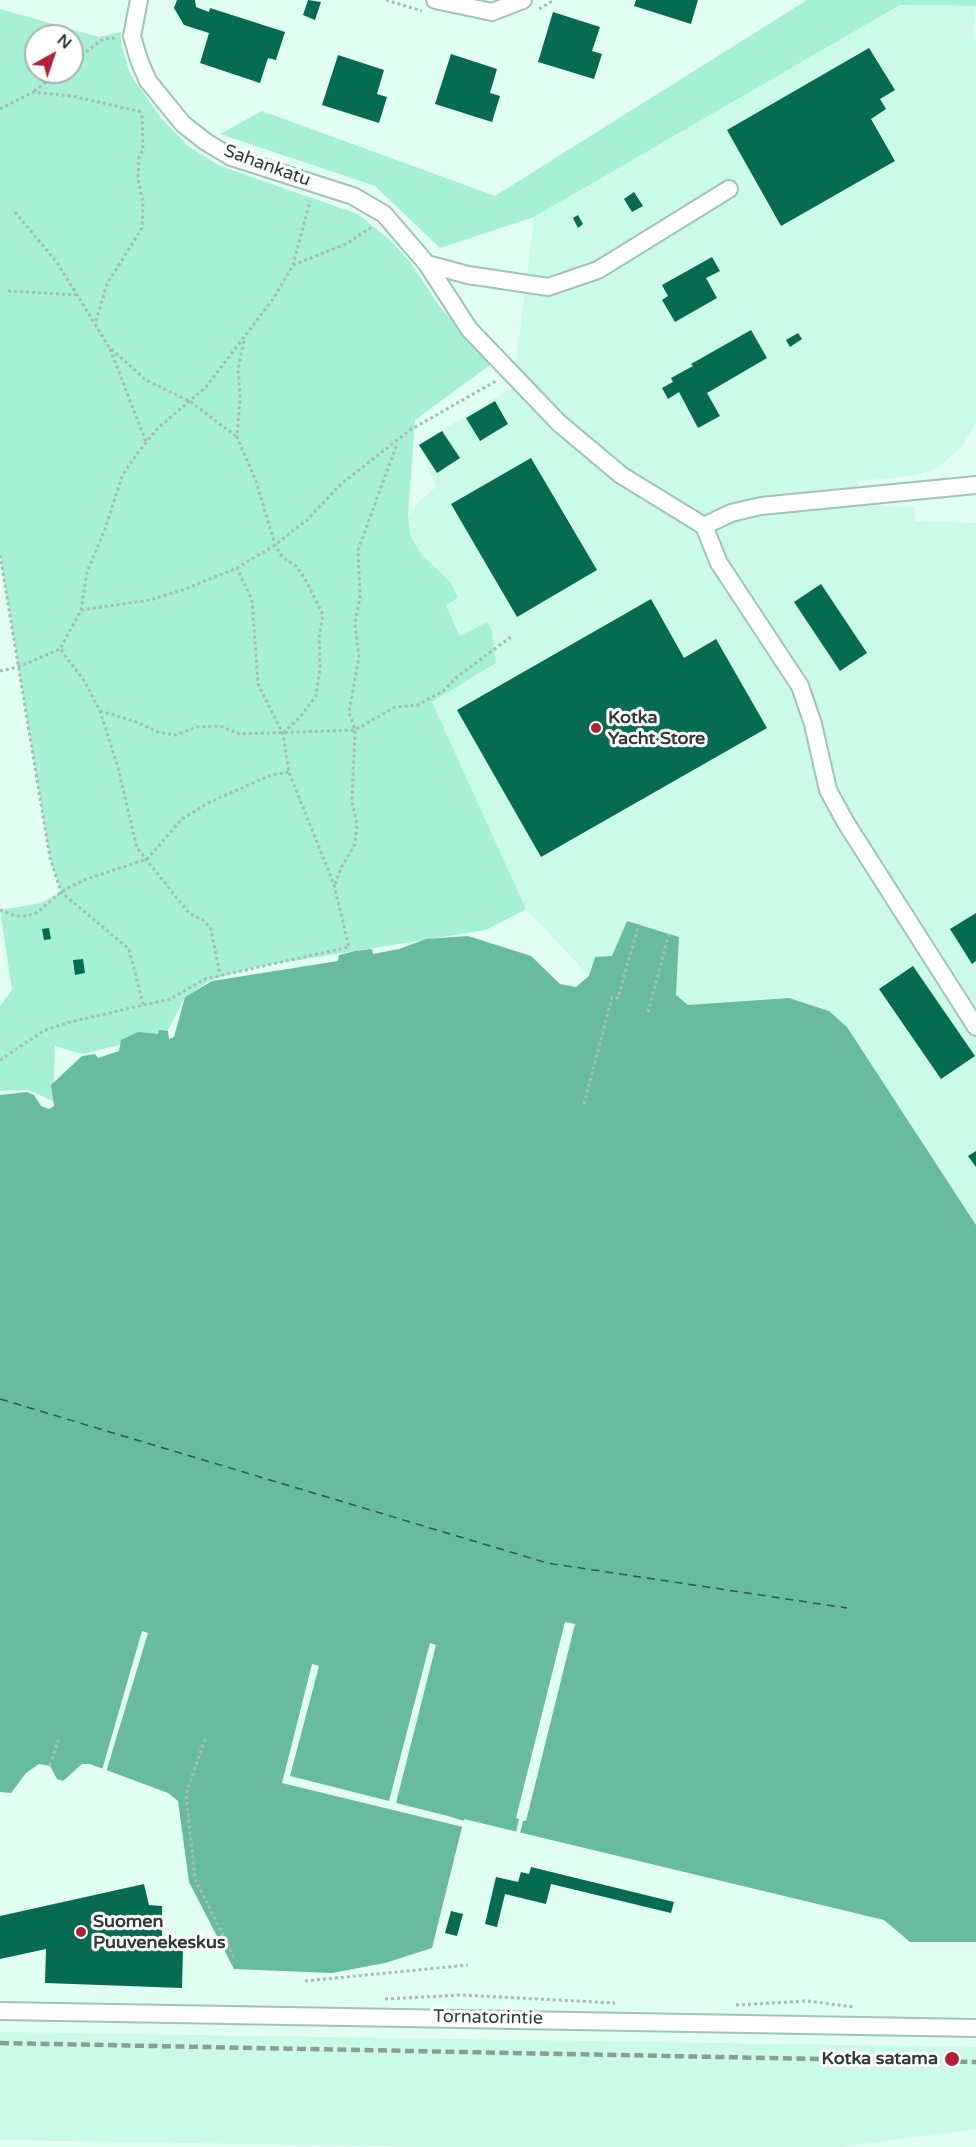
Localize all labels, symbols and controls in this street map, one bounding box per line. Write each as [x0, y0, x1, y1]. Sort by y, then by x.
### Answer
north arrow [24, 24, 84, 84]
text: N [53, 30, 76, 54]
street label: Sahankatu [221, 140, 313, 192]
place label: Kotka Yacht Store [608, 707, 705, 750]
marker: Kotka Yacht Store [589, 721, 603, 735]
place label: Suomen Puuvenekeskus [93, 1911, 226, 1954]
marker: Suomen Puuvenekeskus [74, 1925, 88, 1939]
street label: Tornatorintie [433, 2006, 543, 2030]
place label: Kotka satama [822, 2048, 938, 2070]
marker: Kotka satama [943, 2050, 961, 2068]

